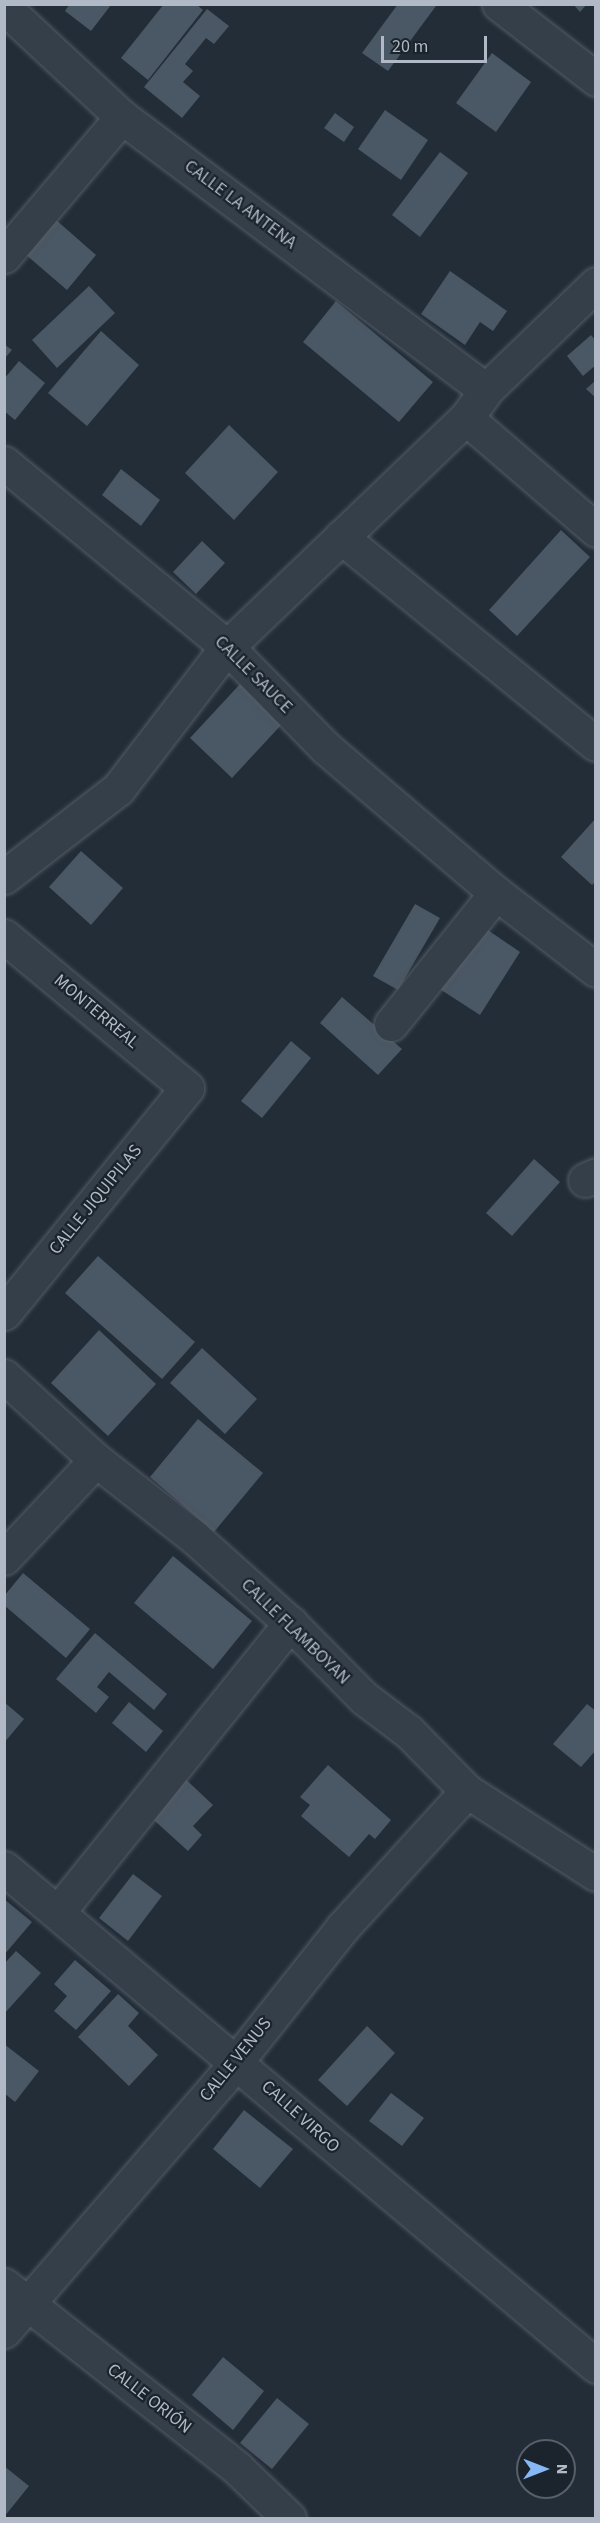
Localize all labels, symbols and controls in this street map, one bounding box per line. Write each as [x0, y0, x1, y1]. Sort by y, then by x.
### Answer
scale bar [384, 24, 490, 62]
text: 20 m [392, 34, 428, 59]
street label: CALLE LA ANTENA [180, 156, 300, 254]
street label: CALLE SAUCE [210, 632, 296, 718]
street label: MONTERREAL [49, 970, 143, 1054]
street label: CALLE JIQUIPILAS [45, 1141, 147, 1259]
street label: CALLE FLAMBOYAN [236, 1575, 354, 1689]
street label: CALLE VENUS [195, 2014, 277, 2106]
street label: CALLE VIRGO [256, 2076, 344, 2158]
street label: CALLE ORIÓN [102, 2359, 196, 2439]
north arrow [516, 2439, 576, 2499]
text: N [551, 2464, 573, 2474]

